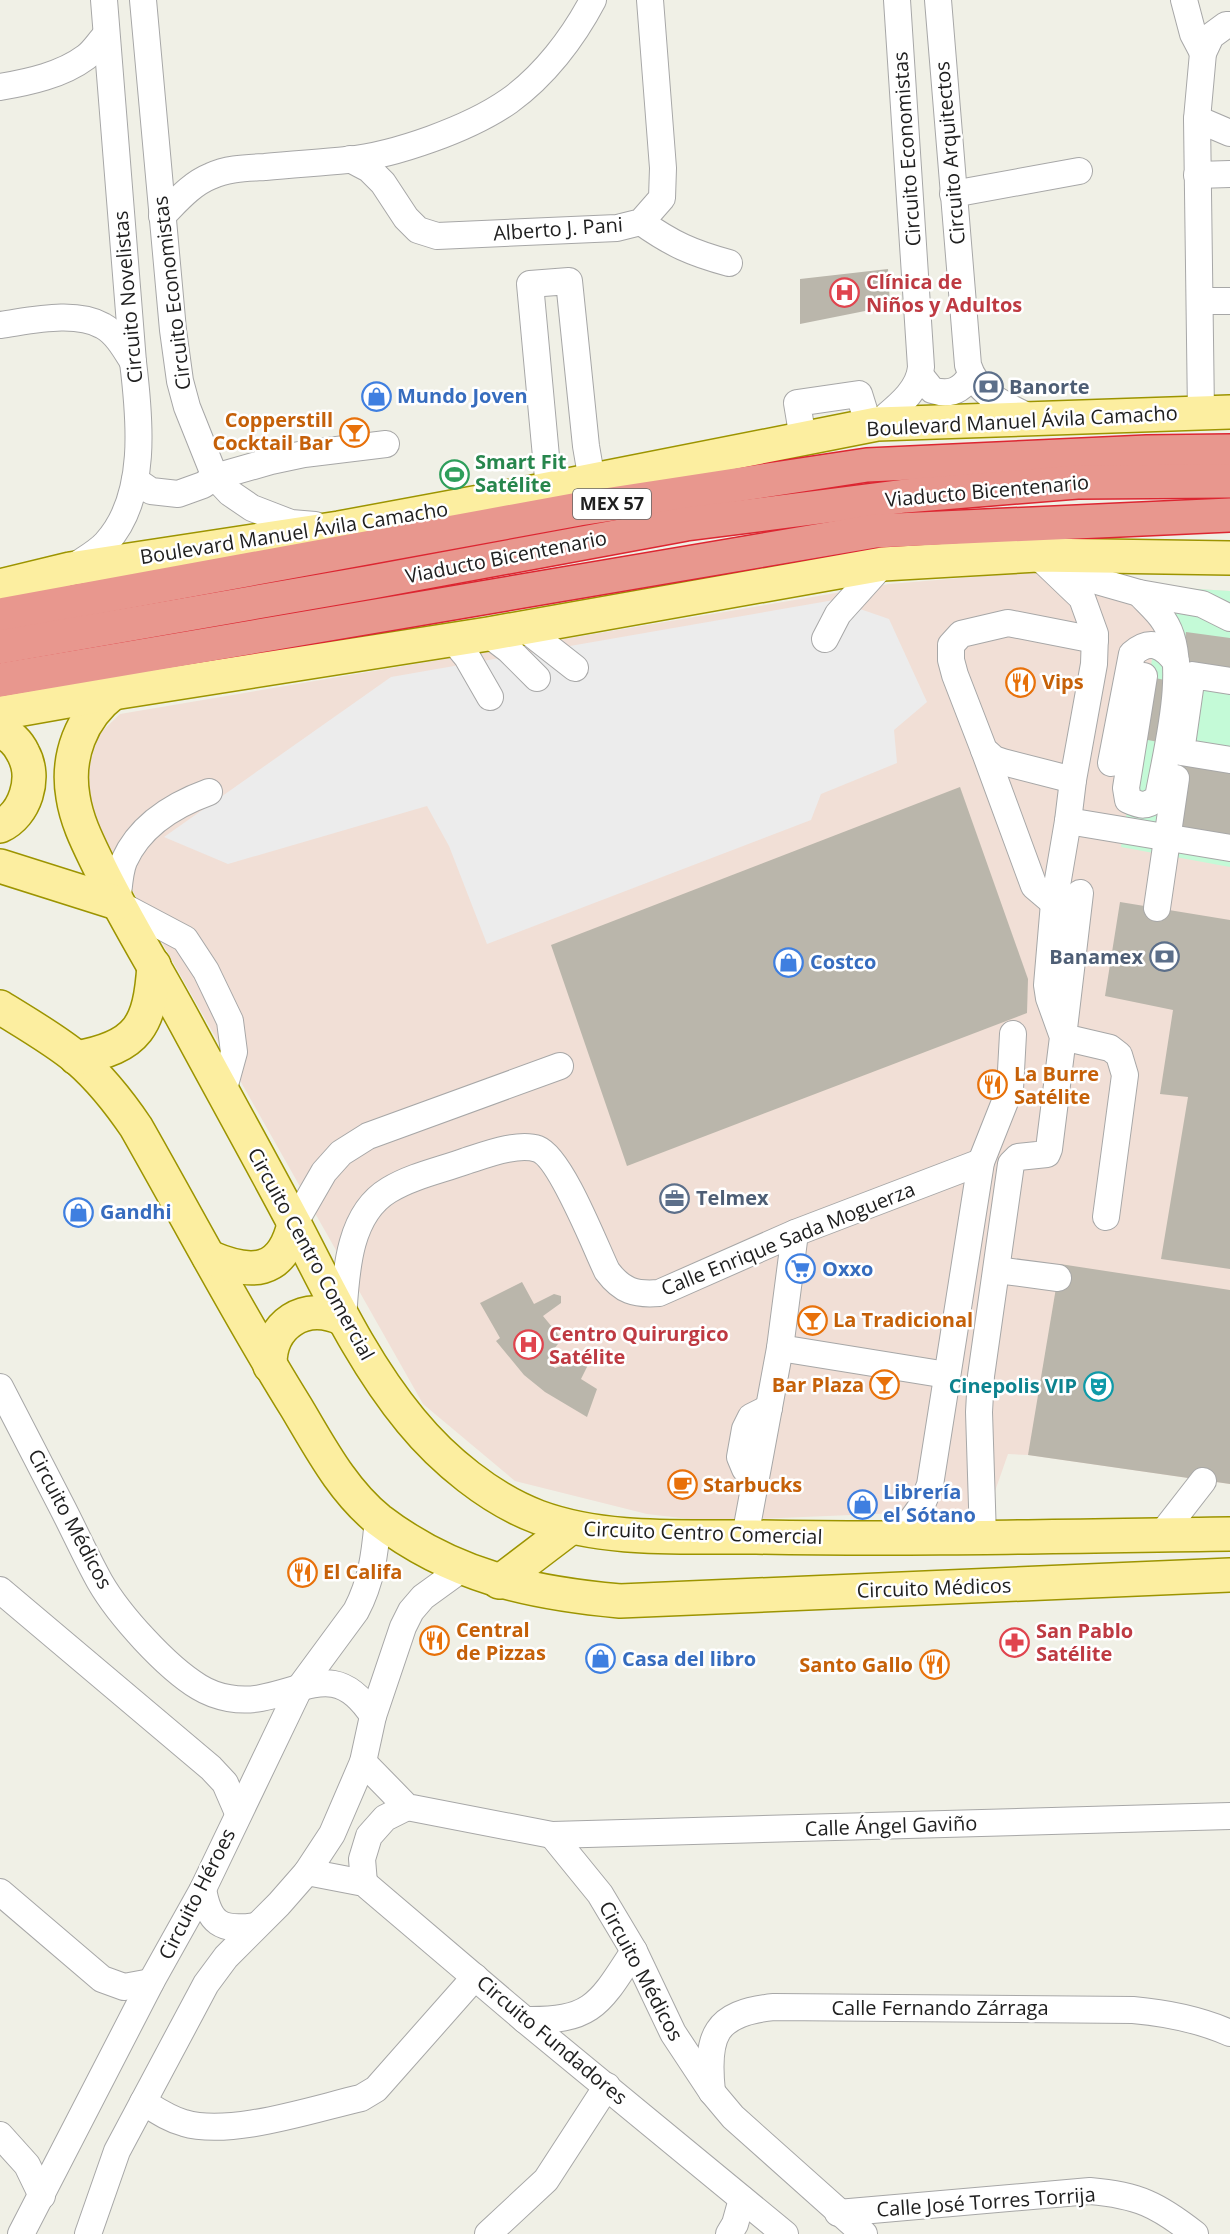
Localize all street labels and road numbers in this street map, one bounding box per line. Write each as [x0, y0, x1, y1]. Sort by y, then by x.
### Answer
street label: Circuito Economistas [886, 51, 927, 247]
street label: Circuito Arquitectos [928, 60, 971, 246]
street label: Circuito Economistas [146, 195, 197, 391]
street label: Circuito Novelistas [107, 210, 148, 384]
street label: Alberto J. Pani [492, 211, 624, 247]
street label: Boulevard Manuel Ávila Camacho [866, 399, 1178, 442]
street label: Viaducto Bicentenario [884, 468, 1090, 513]
road number: MEX 57 [573, 489, 651, 519]
street label: Boulevard Manuel Ávila Camacho [138, 495, 450, 570]
street label: Viaducto Bicentenario [403, 524, 609, 589]
street label: Circuito Centro Comercial [242, 1143, 381, 1365]
street label: Calle Enrique Sada Moguerza [657, 1175, 919, 1302]
street label: Circuito Médicos [22, 1444, 119, 1593]
street label: Circuito Centro Comercial [583, 1515, 823, 1550]
street label: Circuito Médicos [856, 1571, 1012, 1604]
street label: Calle Ángel Gaviño [804, 1809, 978, 1842]
street label: Circuito Héroes [152, 1823, 241, 1964]
street label: Circuito Médicos [593, 1896, 690, 2045]
street label: Circuito Fundadores [471, 1969, 633, 2111]
street label: Calle Fernando Zárraga [831, 1994, 1049, 2021]
street label: Calle José Torres Torrija [876, 2180, 1096, 2223]

